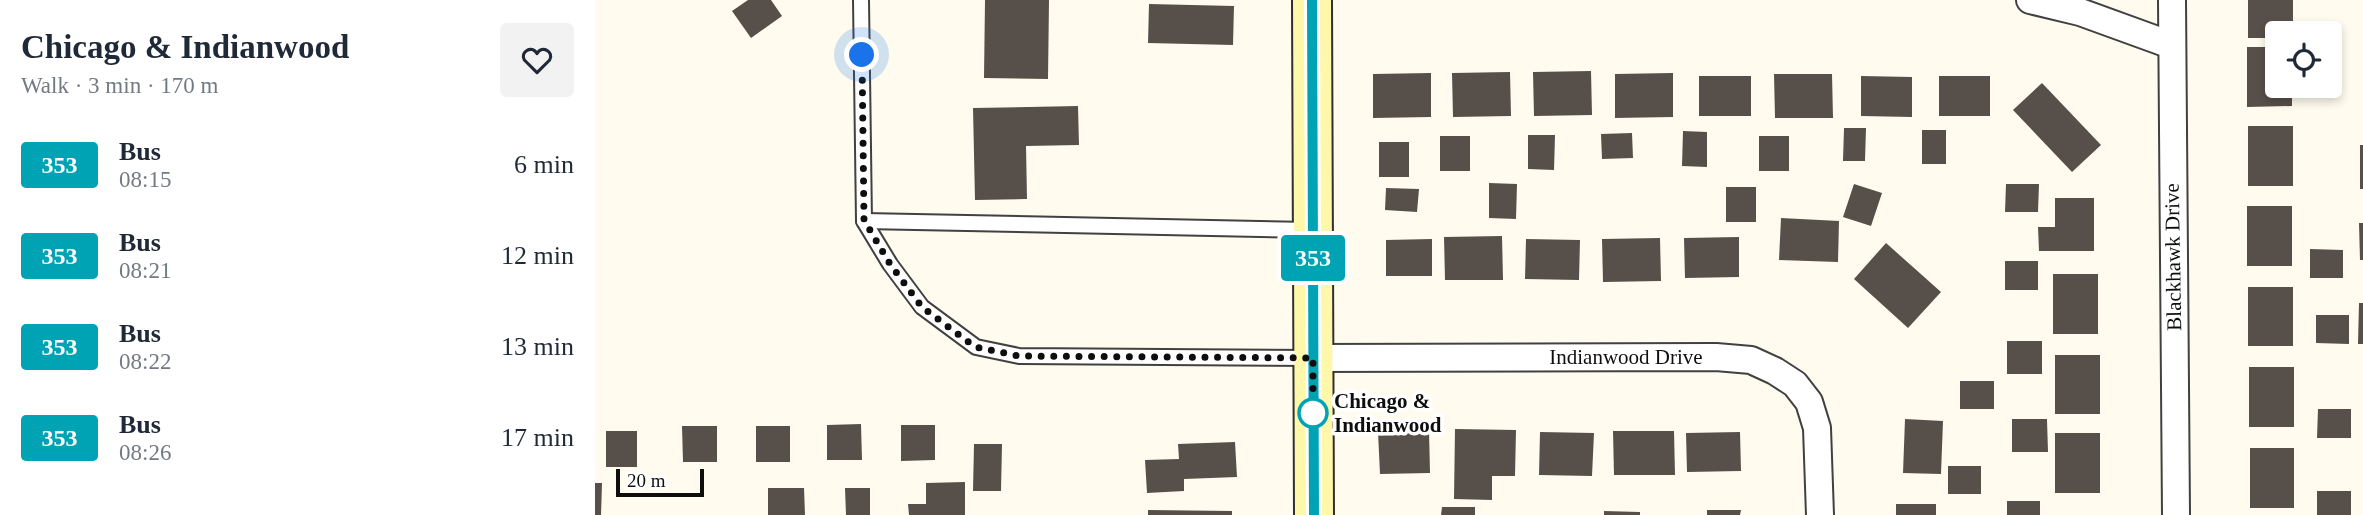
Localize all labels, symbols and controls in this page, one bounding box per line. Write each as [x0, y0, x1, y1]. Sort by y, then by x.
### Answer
map controls [2265, 21, 2342, 98]
button: locate [2265, 21, 2342, 98]
button: heart [500, 23, 574, 97]
text: Chicago & Indianwood [21, 29, 349, 65]
your location [844, 37, 879, 72]
text: Walk · 3 min · 170 m [21, 73, 218, 98]
text: Bus [119, 137, 161, 166]
text: 6 min [514, 150, 574, 179]
text: 353 [42, 152, 78, 178]
text: 08:15 [119, 167, 171, 192]
street label: Blackhawk Drive [2160, 183, 2186, 331]
text: Bus [119, 228, 161, 257]
line badge: 353 [1273, 235, 1353, 281]
text: 12 min [501, 241, 574, 270]
text: 353 [42, 243, 78, 269]
text: 353 [1295, 245, 1331, 271]
text: 08:21 [119, 258, 171, 283]
text: Bus [119, 319, 161, 348]
text: 13 min [501, 332, 574, 361]
text: 353 [42, 334, 78, 360]
street label: Indianwood Drive [1549, 345, 1703, 369]
text: 08:22 [119, 349, 171, 374]
place label: Chicago & Indianwood [1334, 389, 1442, 437]
marker: Chicago & Indianwood [1298, 398, 1328, 428]
text: Bus [119, 410, 161, 439]
text: 17 min [501, 423, 574, 452]
text: 353 [42, 425, 78, 451]
text: 08:26 [119, 440, 171, 465]
scale bar [616, 466, 703, 498]
text: 20 m [627, 470, 666, 491]

